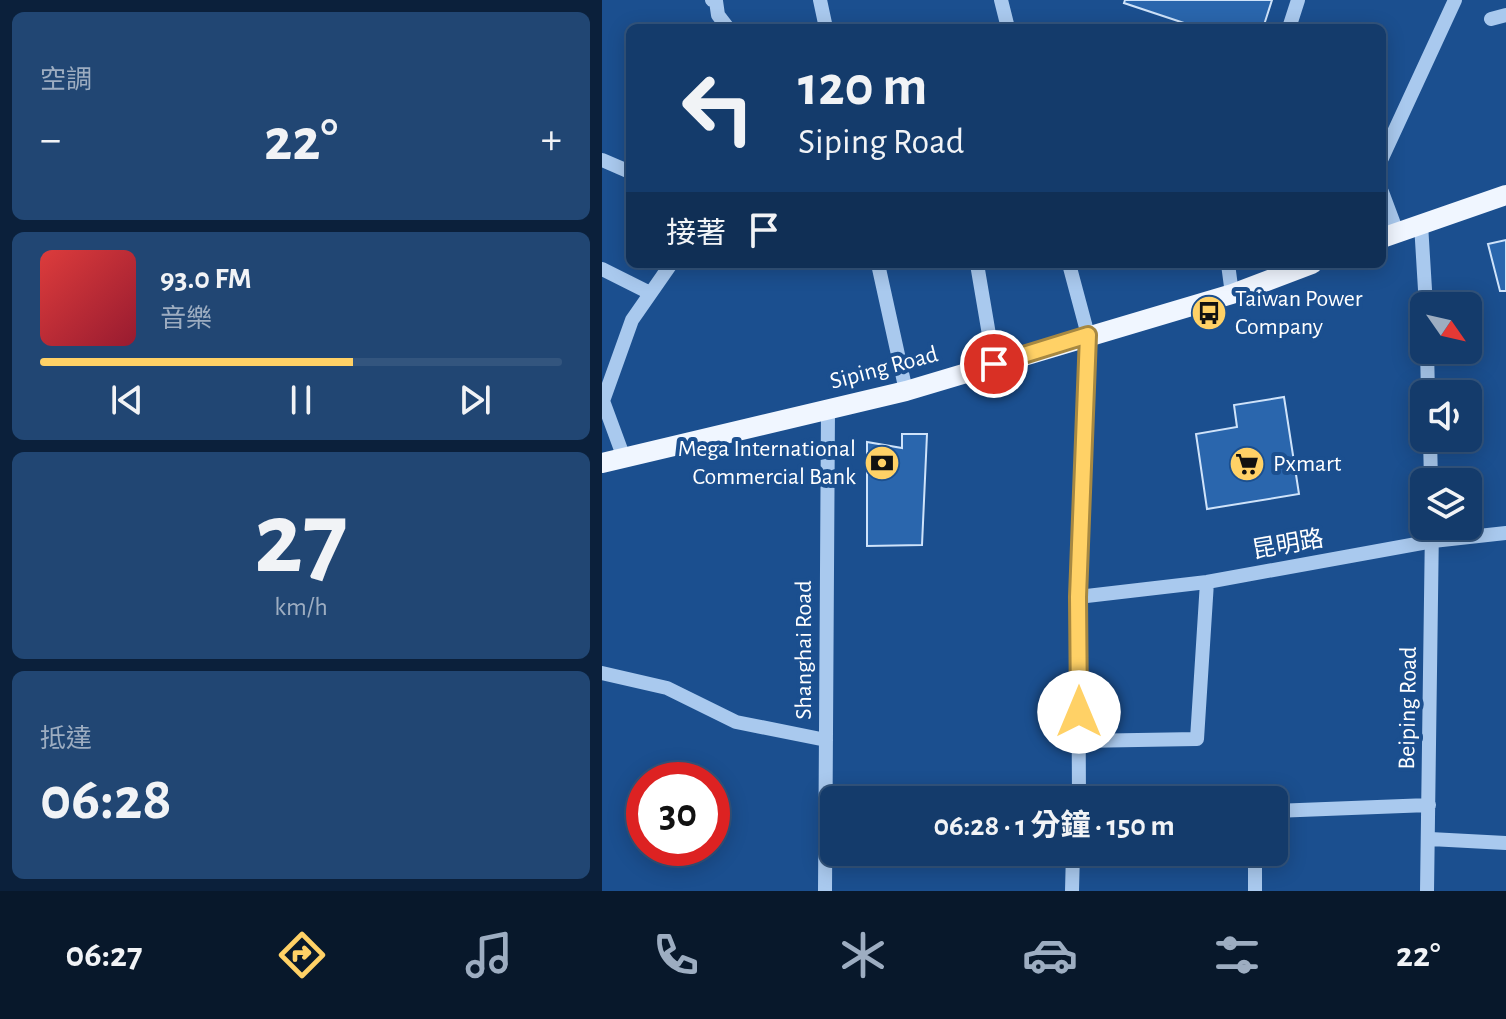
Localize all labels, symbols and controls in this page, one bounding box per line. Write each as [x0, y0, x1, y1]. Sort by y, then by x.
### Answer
icon: left [666, 56, 770, 160]
text: 120 m [798, 59, 927, 115]
text: 空調 [40, 67, 92, 93]
text: 22° [264, 111, 338, 171]
text: − [40, 118, 61, 162]
text: + [541, 118, 562, 162]
text: Siping Road [798, 124, 964, 160]
icon: arrive [742, 208, 786, 252]
text: 接著 [666, 219, 726, 249]
text: 93.0 FM [160, 264, 252, 294]
place label: Taiwan Power Company [1235, 287, 1363, 339]
north arrow [1410, 292, 1482, 364]
map controls [1410, 292, 1482, 540]
bus stop icon: Taiwan Power Company [1190, 294, 1228, 332]
text: 音樂 [160, 306, 212, 332]
pin [960, 330, 1028, 398]
street label: Siping Road [827, 342, 941, 394]
icon: arrive [972, 342, 1016, 386]
icon: previous [105, 378, 149, 422]
icon: pause [279, 378, 323, 422]
icon: next [453, 378, 497, 422]
button: sound [1410, 380, 1482, 452]
place label: Mega International Commercial Bank [678, 437, 856, 489]
bank icon: Mega International Commercial Bank [863, 444, 901, 482]
supermarket icon: Pxmart [1228, 445, 1266, 483]
place label: Pxmart [1273, 452, 1342, 476]
button: layers [1410, 468, 1482, 540]
text: 27 [254, 488, 348, 592]
street label: 昆明路 [1250, 525, 1326, 563]
street label: Shanghai Road [792, 580, 816, 720]
text: km/h [274, 594, 328, 620]
street label: Beiping Road [1395, 646, 1421, 770]
position arrow [1037, 670, 1121, 754]
text: 抵達 [40, 726, 92, 752]
speed limit sign: 30 [626, 762, 730, 866]
text: 06:28 [40, 770, 172, 830]
text: 06:28 · 1 分鐘 · 150 m [933, 811, 1175, 841]
icon: directions [274, 927, 330, 983]
icon: music [461, 927, 517, 983]
icon: phone [648, 927, 704, 983]
icon: climate [835, 927, 891, 983]
icon: car [1022, 927, 1078, 983]
icon: filters [1209, 927, 1265, 983]
text: 06:27 [66, 937, 142, 973]
text: 22° [1396, 937, 1440, 973]

